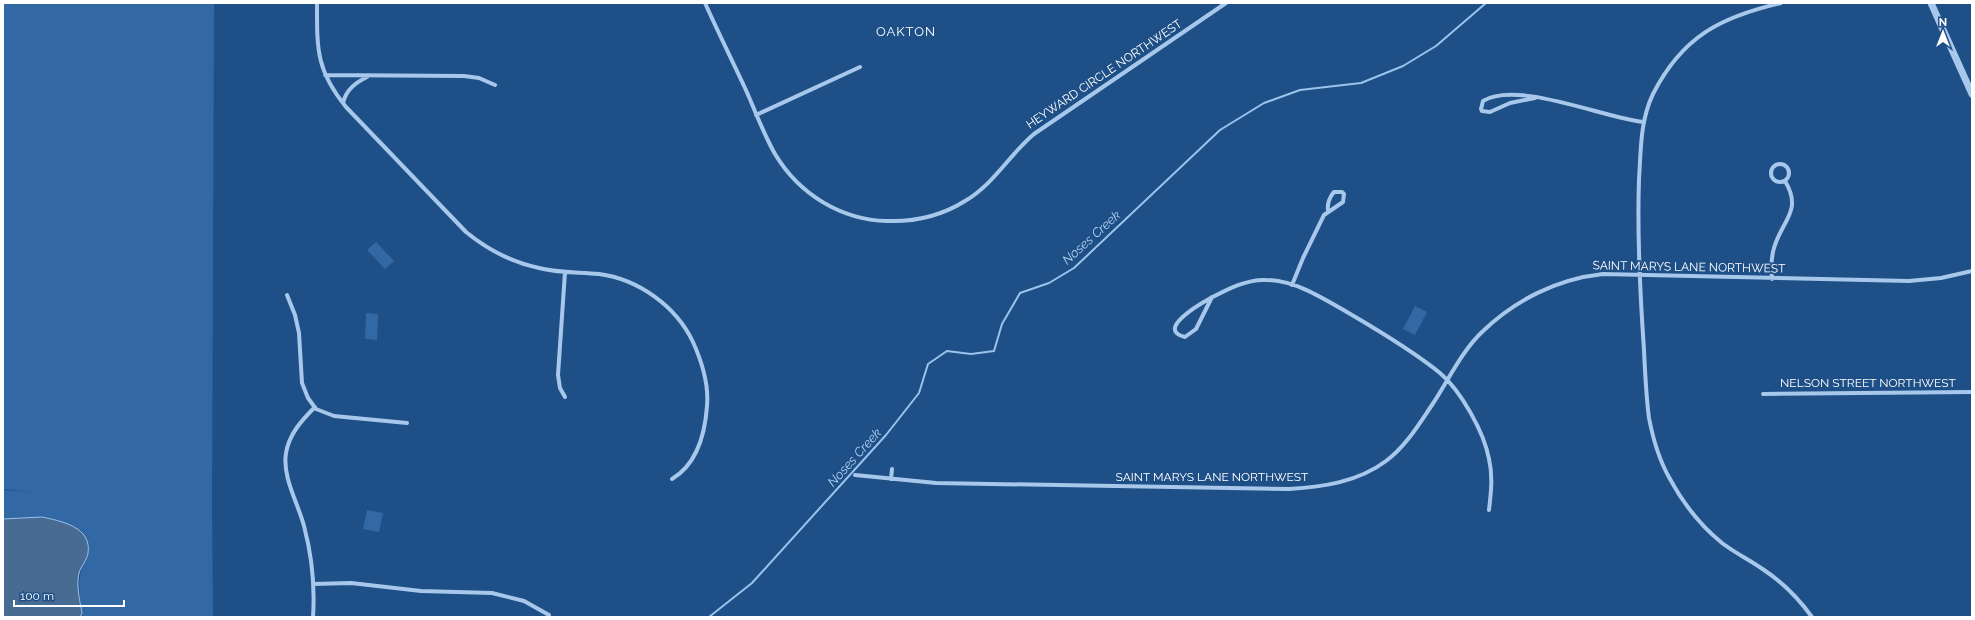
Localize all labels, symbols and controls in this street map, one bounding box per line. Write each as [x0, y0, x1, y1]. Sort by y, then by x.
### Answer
north arrow [1923, 12, 1963, 52]
street label: HEYWARD CIRCLE NORTHWEST [1024, 16, 1185, 131]
text: N [1939, 16, 1947, 29]
district label: OAKTON [876, 24, 936, 39]
water label: Noses Creek [1059, 207, 1123, 267]
street label: SAINT MARYS LANE NORTHWEST [1592, 258, 1786, 276]
street label: NELSON STREET NORTHWEST [1780, 376, 1957, 390]
water label: Noses Creek [824, 425, 884, 489]
street label: SAINT MARYS LANE NORTHWEST [1116, 470, 1309, 484]
scale bar [14, 582, 124, 608]
text: 100 m [20, 589, 54, 603]

